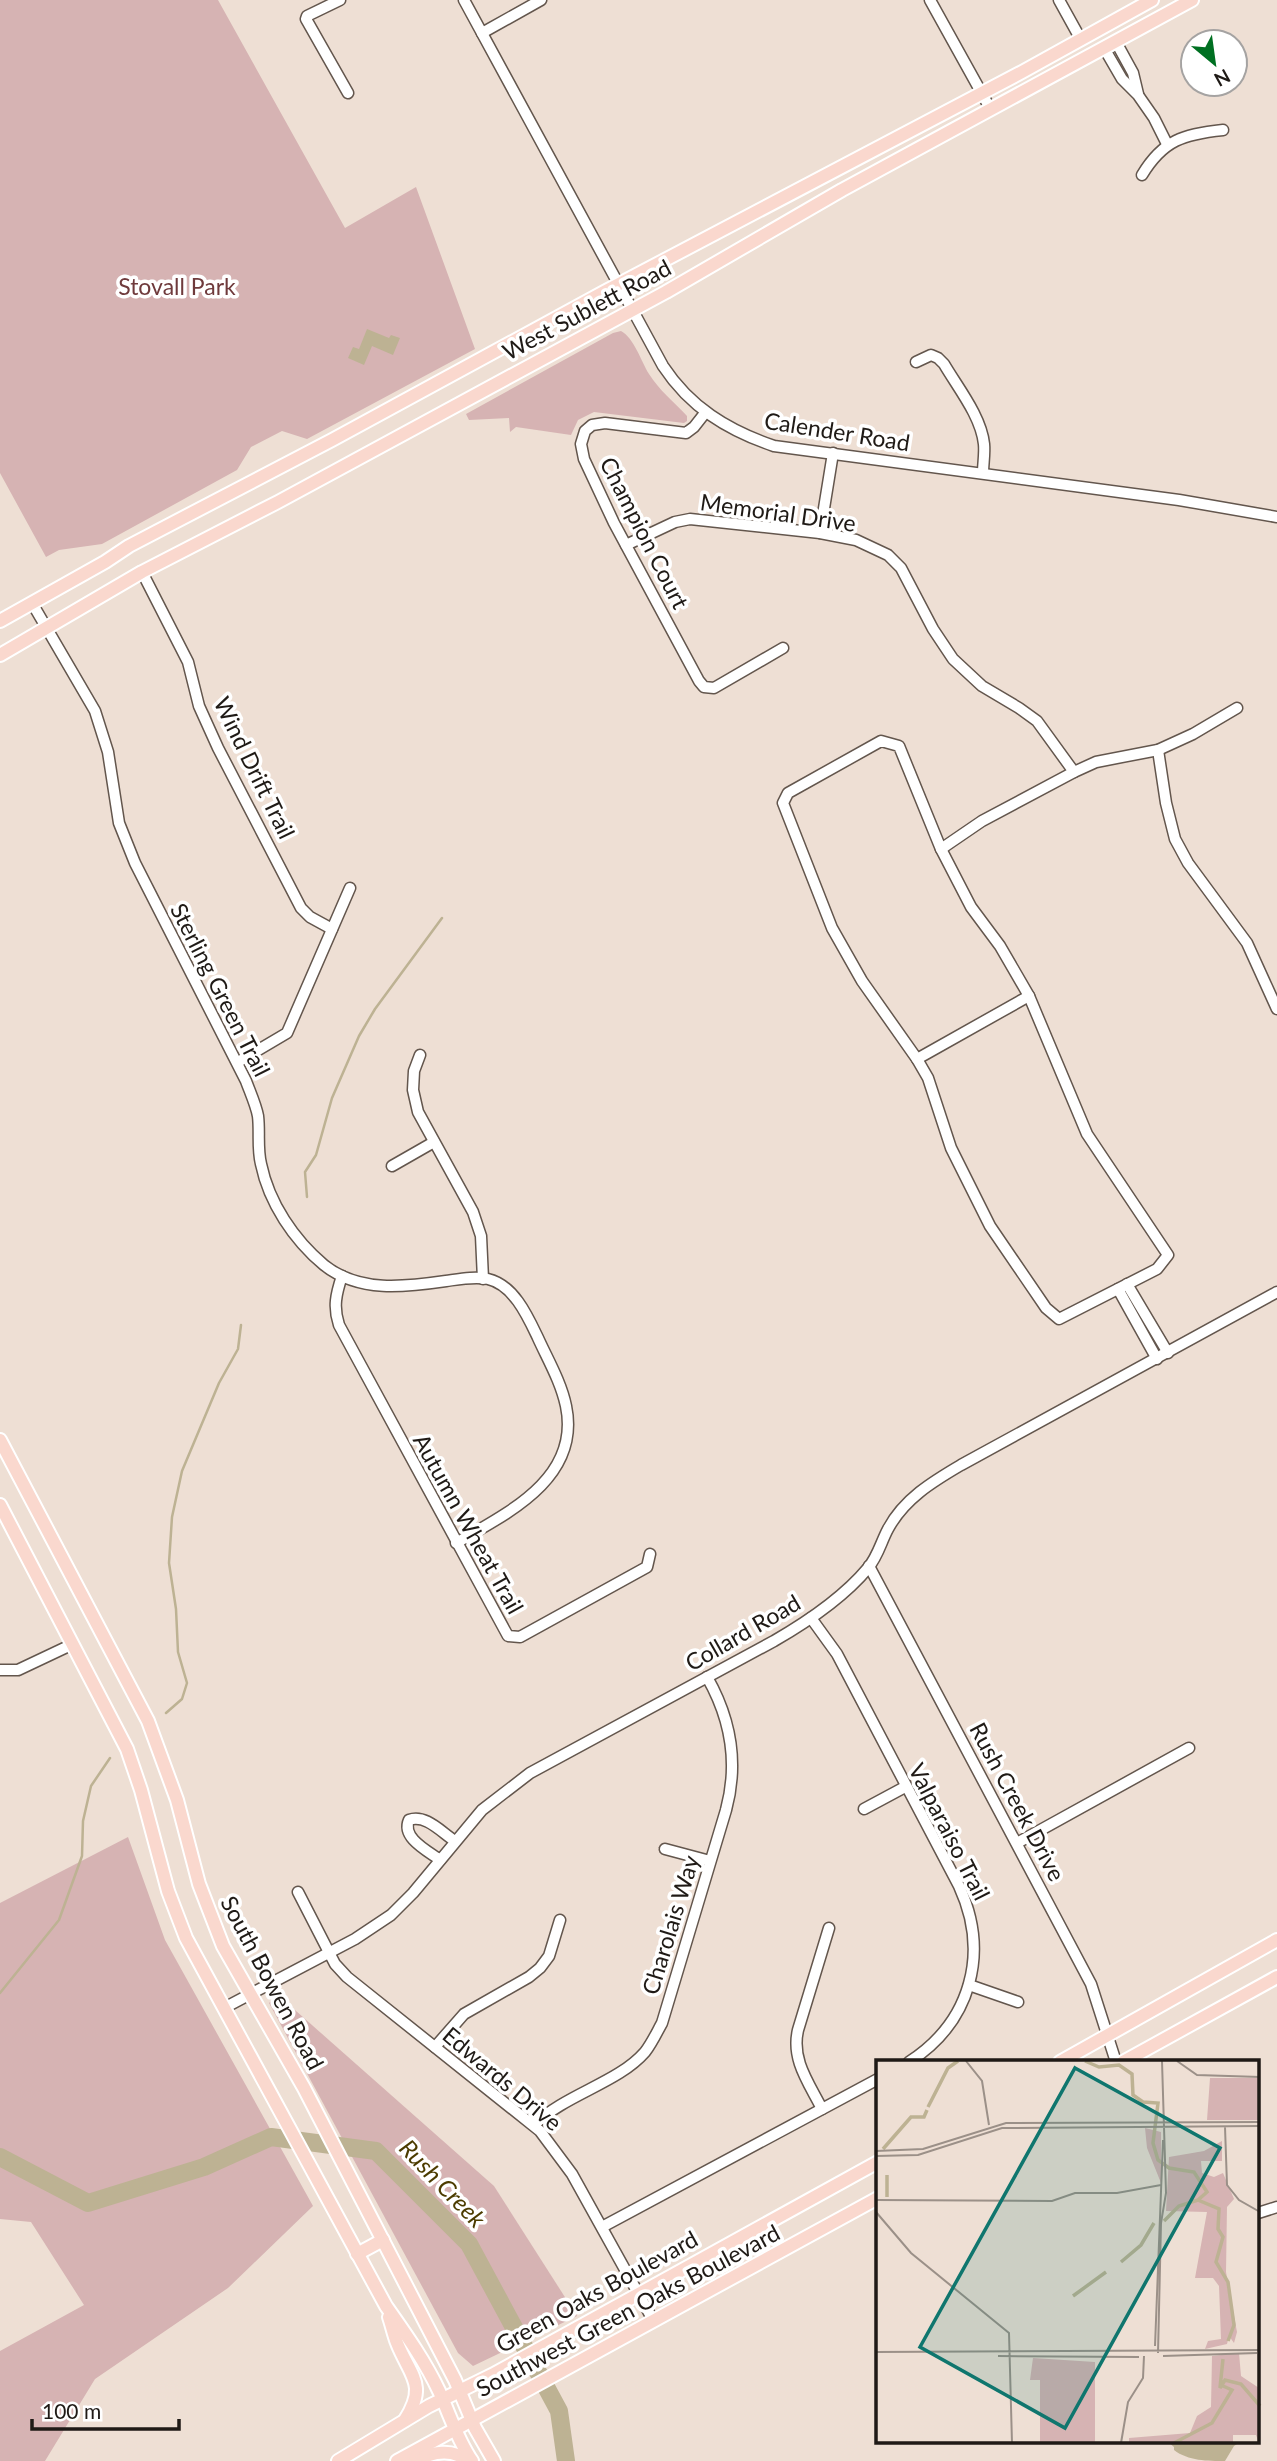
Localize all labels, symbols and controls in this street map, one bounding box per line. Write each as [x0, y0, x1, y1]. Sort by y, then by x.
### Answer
north arrow [1179, 28, 1249, 98]
text: N [1211, 65, 1234, 92]
street label: West Sublett Road [497, 253, 676, 365]
park label: Stovall Park [118, 272, 236, 300]
street label: Calender Road [762, 406, 912, 456]
street label: Champion Court [595, 452, 695, 614]
street label: Memorial Drive [699, 487, 858, 537]
street label: Wind Drift Trail [208, 692, 301, 843]
street label: Sterling Green Trail [165, 898, 277, 1081]
street label: Autumn Wheat Trail [408, 1429, 530, 1618]
street label: Collard Road [680, 1588, 805, 1676]
street label: Rush Creek Drive [964, 1718, 1071, 1886]
street label: Valparaiso Trail [903, 1758, 996, 1905]
street label: Charolais Way [636, 1852, 705, 1998]
street label: South Bowen Road [215, 1891, 330, 2074]
street label: Edwards Drive [438, 2020, 568, 2136]
inset map [876, 2060, 1260, 2444]
water label: Rush Creek [394, 2133, 493, 2233]
street label: Southwest Green Oaks Boulevard [471, 2218, 784, 2402]
street label: Green Oaks Boulevard [491, 2224, 702, 2358]
scale bar [32, 2388, 178, 2432]
text: 100 m [42, 2398, 101, 2423]

